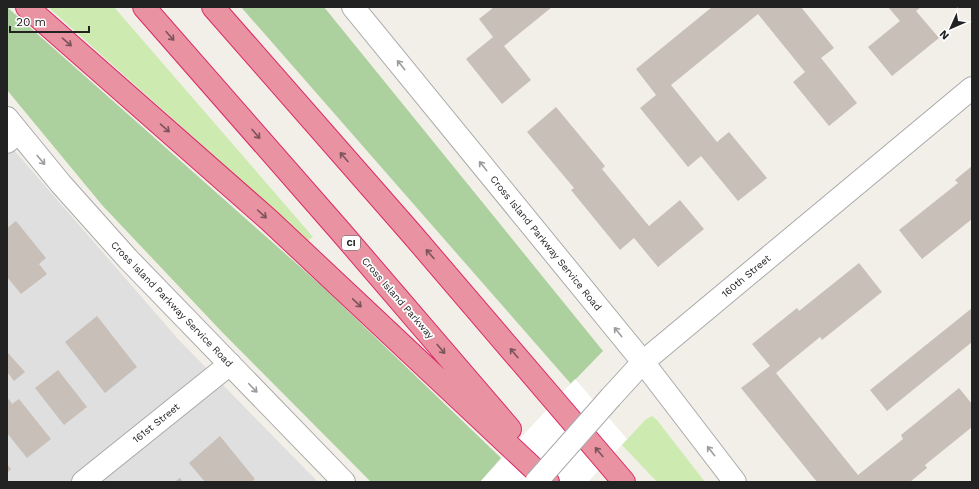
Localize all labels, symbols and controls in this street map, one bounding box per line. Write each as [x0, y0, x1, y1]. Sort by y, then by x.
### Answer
scale bar [10, 8, 89, 34]
north arrow [931, 8, 971, 48]
text: 20 m [16, 15, 46, 29]
text: N [937, 27, 952, 42]
one-way arrow [165, 31, 174, 41]
one-way arrow [62, 37, 72, 46]
one-way arrow [397, 60, 405, 71]
one-way arrow [160, 123, 170, 132]
one-way arrow [251, 129, 260, 139]
one-way arrow [340, 151, 349, 162]
one-way arrow [36, 154, 45, 165]
one-way arrow [479, 161, 487, 172]
street label: Cross Island Parkway Service Road [488, 173, 604, 313]
one-way arrow [257, 209, 267, 218]
road number: CI [342, 236, 360, 250]
street label: Cross Island Parkway Service Road [109, 239, 235, 369]
one-way arrow [426, 250, 435, 260]
street label: 160th Street [719, 252, 773, 300]
street label: Cross Island Parkway [360, 255, 437, 341]
one-way arrow [352, 298, 363, 307]
one-way arrow [614, 327, 622, 338]
one-way arrow [437, 343, 446, 354]
one-way arrow [510, 348, 519, 359]
one-way arrow [248, 383, 258, 393]
street label: 161st Street [130, 400, 182, 445]
one-way arrow [707, 446, 715, 457]
one-way arrow [594, 447, 603, 458]

